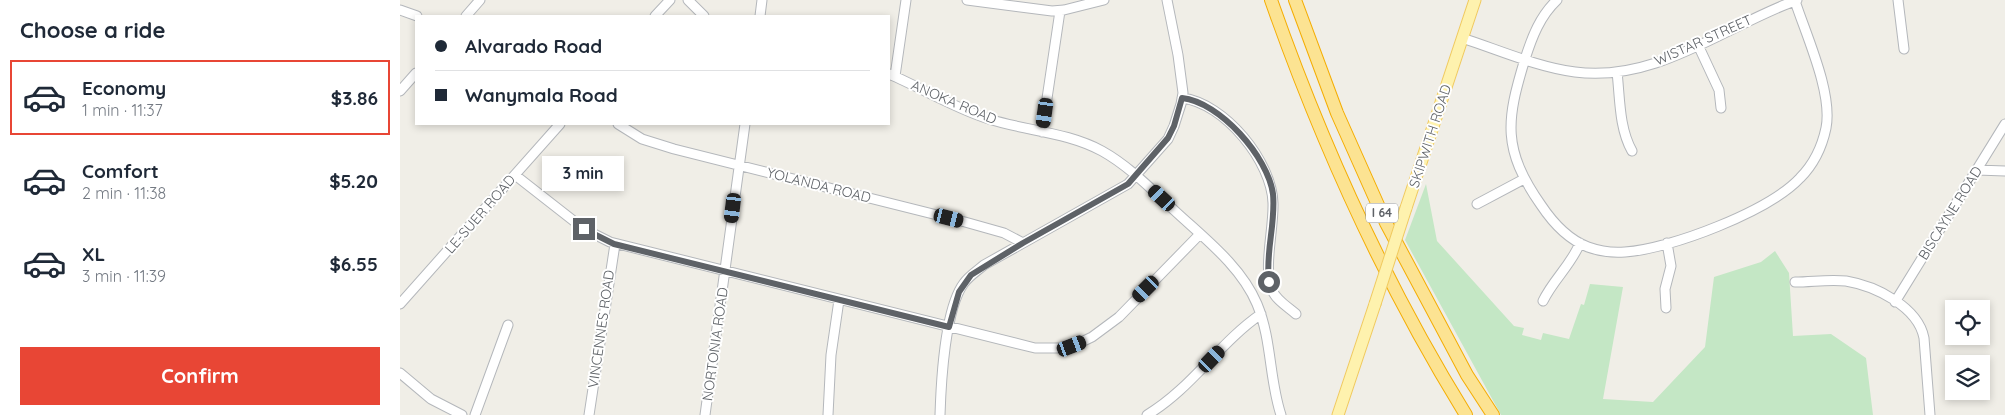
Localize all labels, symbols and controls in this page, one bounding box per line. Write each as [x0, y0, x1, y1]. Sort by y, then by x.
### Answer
street label: WISTAR STREET [1651, 10, 1755, 70]
text: Choose a ride [20, 16, 165, 44]
text: Alvarado Road [465, 34, 602, 58]
icon: car [22, 75, 67, 120]
text: Economy [82, 76, 166, 100]
street label: ANOKA ROAD [908, 76, 1000, 128]
street label: SKIPWITH ROAD [1405, 82, 1455, 190]
text: Wanymala Road [465, 83, 618, 107]
text: $3.86 [331, 86, 378, 110]
car [1035, 97, 1054, 129]
text: 1 min · 11:37 [82, 100, 163, 120]
callout: 3 min [543, 156, 625, 192]
icon: car [22, 158, 67, 203]
text: Comfort [82, 159, 159, 183]
text: 3 min [562, 163, 604, 183]
street label: YOLANDA ROAD [765, 163, 873, 207]
street label: BISCAYNE ROAD [1914, 163, 1986, 263]
text: $5.20 [329, 169, 378, 193]
street label: LE-SUER ROAD [441, 171, 519, 257]
car [1145, 182, 1178, 214]
text: 2 min · 11:38 [82, 183, 166, 203]
car [723, 192, 742, 224]
road number: I 64 [1366, 204, 1398, 222]
car [932, 207, 965, 229]
route end [573, 218, 595, 240]
icon: car [22, 241, 67, 286]
text: XL [82, 242, 105, 266]
text: $6.55 [330, 252, 378, 276]
text: 3 min · 11:39 [82, 266, 166, 286]
street label: VINCENNES ROAD [584, 269, 618, 389]
route start [1258, 271, 1280, 293]
car [1130, 273, 1161, 305]
street label: NORTONIA ROAD [698, 286, 732, 402]
map controls [1945, 300, 1990, 400]
button: locate [1945, 300, 1990, 345]
car [1055, 334, 1088, 358]
car [1196, 343, 1227, 375]
button: Confirm [20, 347, 380, 405]
button: layers [1945, 355, 1990, 400]

